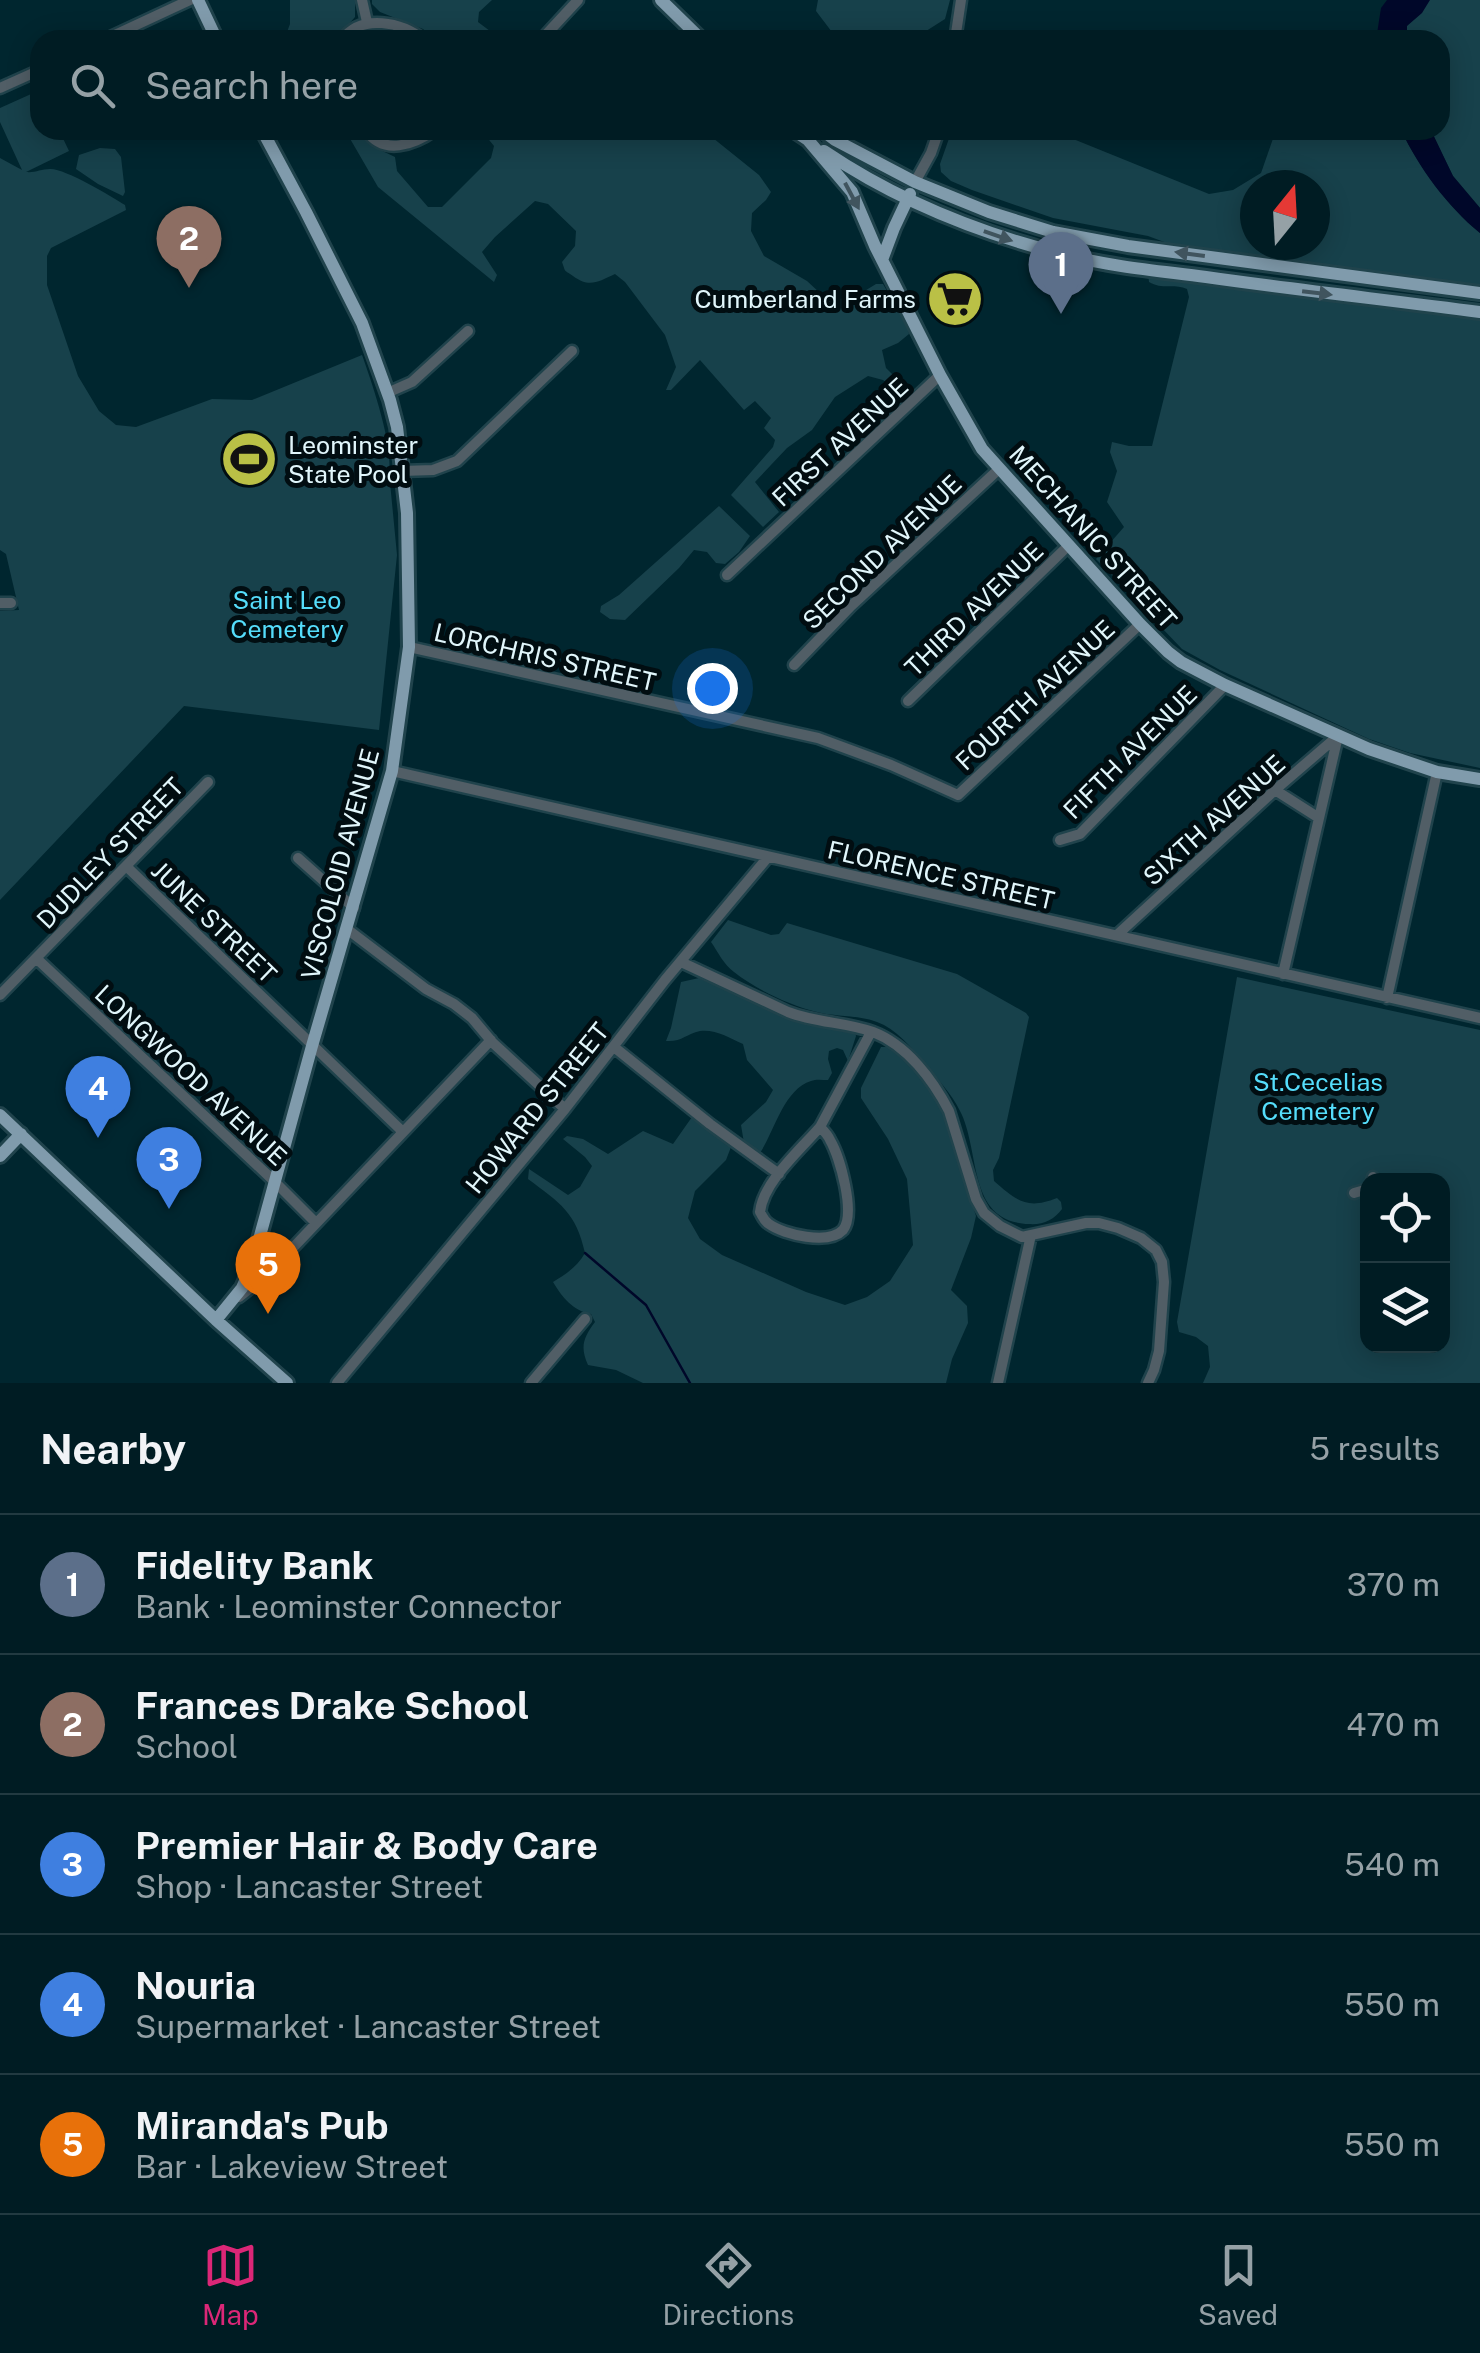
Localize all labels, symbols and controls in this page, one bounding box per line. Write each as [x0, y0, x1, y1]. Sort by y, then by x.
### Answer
search box [30, 30, 1450, 140]
icon: search [65, 58, 120, 113]
text: Search here [145, 63, 358, 108]
north arrow [1240, 170, 1330, 260]
one-way arrow [843, 181, 860, 210]
pin: 2 [156, 206, 222, 288]
one-way arrow [983, 229, 1013, 244]
pin: 1 [1028, 232, 1094, 314]
one-way arrow [1174, 246, 1205, 262]
supermarket icon: Cumberland Farms [925, 269, 985, 329]
place label: Cumberland Farms [695, 284, 916, 314]
one-way arrow [1302, 285, 1334, 301]
street label: FIRST AVENUE [766, 371, 914, 513]
sports icon: Leominster State Pool [219, 429, 279, 489]
place label: Leominster State Pool [288, 430, 418, 489]
street label: MECHANIC STREET [1003, 439, 1183, 635]
street label: SECOND AVENUE [796, 469, 968, 635]
street label: THIRD AVENUE [899, 536, 1049, 682]
park label: Saint Leo Cemetery [230, 585, 344, 644]
street label: FOURTH AVENUE [949, 614, 1121, 776]
street label: LORCHRIS STREET [431, 617, 659, 697]
your location [687, 663, 738, 714]
street label: FIFTH AVENUE [1057, 679, 1203, 825]
street label: VISCOLOID AVENUE [295, 745, 385, 983]
street label: SIXTH AVENUE [1137, 749, 1291, 891]
street label: DUDLEY STREET [30, 771, 190, 935]
street label: FLORENCE STREET [825, 834, 1058, 916]
street label: JUNE STREET [145, 855, 283, 989]
street label: LONGWOOD AVENUE [89, 978, 293, 1172]
street label: HOWARD STREET [459, 1017, 615, 1199]
pin: 4 [66, 1056, 130, 1138]
park label: St.Cecelias Cemetery [1253, 1067, 1383, 1126]
pin: 3 [136, 1126, 202, 1209]
map controls [1360, 1173, 1450, 1353]
button: locate [1360, 1173, 1450, 1263]
pin: 5 [236, 1232, 300, 1314]
button: layers [1360, 1263, 1450, 1353]
text: Nearby [40, 1424, 186, 1473]
text: 5 results [1309, 1430, 1440, 1467]
text: Fidelity Bank [135, 1543, 374, 1588]
text: 1 [66, 1566, 79, 1603]
text: 370 m [1347, 1566, 1440, 1603]
text: Bank · Leominster Connector [135, 1588, 562, 1625]
text: Frances Drake School [135, 1683, 530, 1728]
text: 2 [62, 1706, 83, 1743]
text: 470 m [1346, 1706, 1440, 1743]
text: School [135, 1728, 238, 1765]
text: Premier Hair & Body Care [135, 1823, 598, 1868]
text: 3 [62, 1846, 83, 1883]
text: 540 m [1344, 1846, 1440, 1883]
text: Shop · Lancaster Street [135, 1868, 483, 1905]
text: Nouria [135, 1963, 256, 2008]
text: 4 [62, 1986, 83, 2023]
text: 550 m [1344, 1986, 1440, 2023]
text: Supermarket · Lancaster Street [135, 2008, 601, 2045]
text: Miranda's Pub [135, 2103, 389, 2148]
text: 5 [62, 2126, 83, 2163]
text: 550 m [1344, 2126, 1440, 2163]
text: Bar · Lakeview Street [135, 2148, 448, 2185]
tab: Map [202, 2238, 259, 2331]
tab: Directions [663, 2238, 794, 2331]
tab: Saved [1198, 2238, 1278, 2331]

